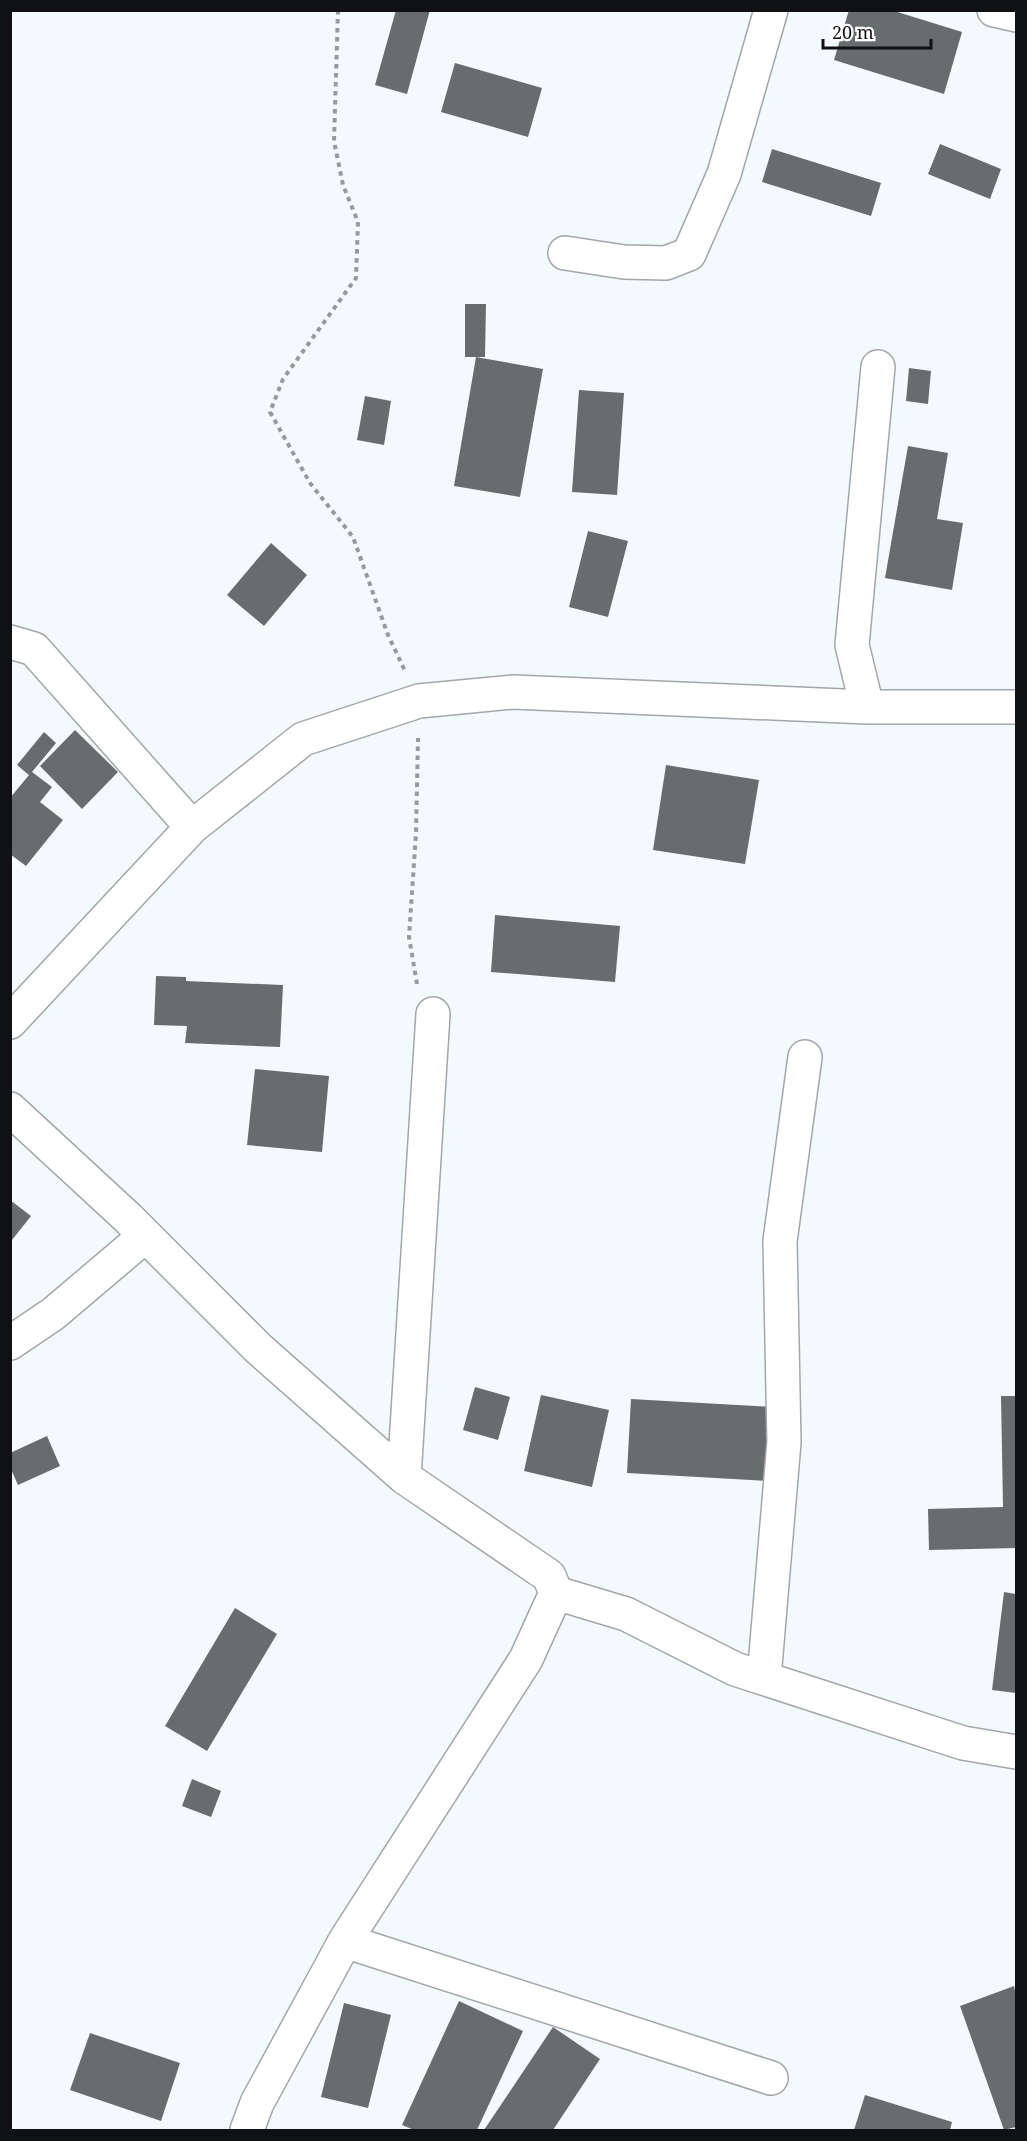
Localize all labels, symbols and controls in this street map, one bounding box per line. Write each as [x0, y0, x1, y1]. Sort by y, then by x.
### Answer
scale bar [823, 12, 931, 50]
text: 20 m [832, 20, 874, 44]

